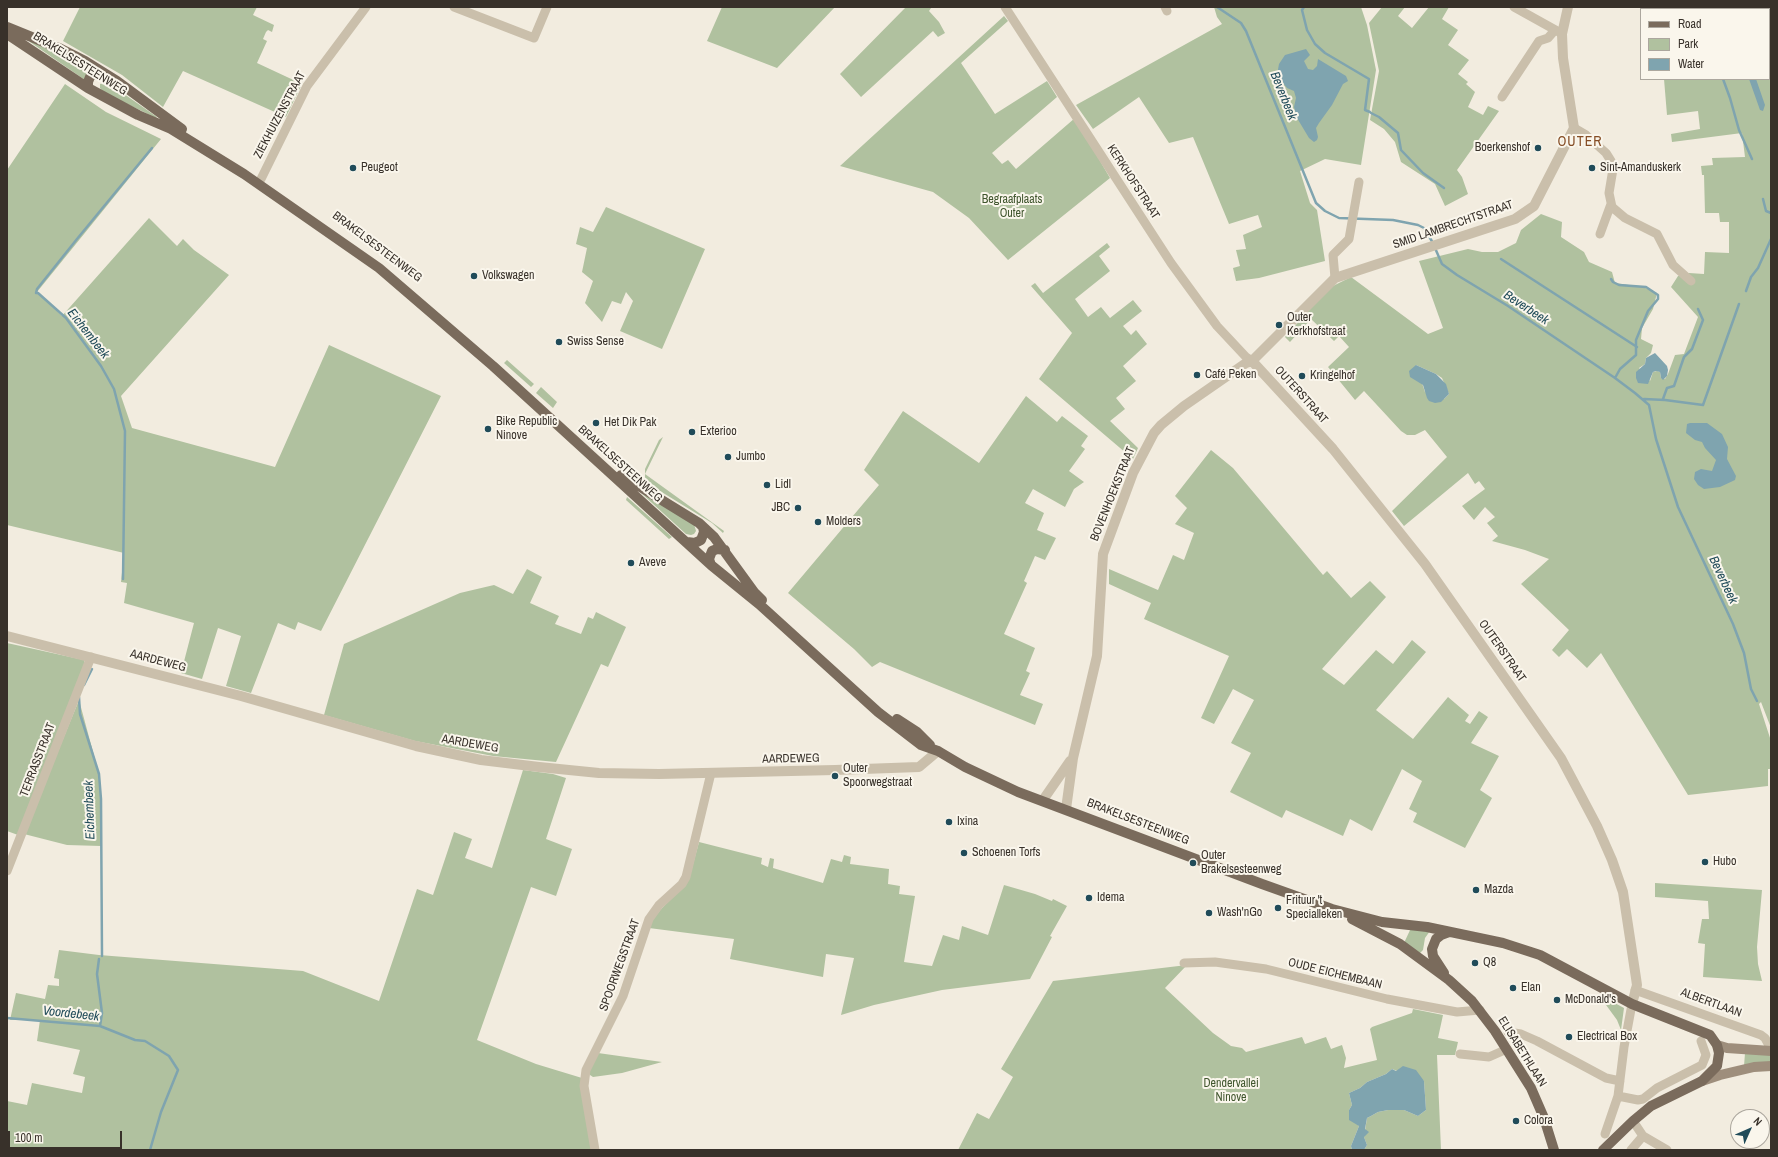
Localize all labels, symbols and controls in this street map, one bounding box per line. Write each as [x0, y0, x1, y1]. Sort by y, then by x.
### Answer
legend [1640, 8, 1770, 80]
text: Road [1678, 16, 1702, 32]
street label: BRAKELSESTEENWEG [30, 29, 130, 99]
text: Park [1678, 36, 1698, 52]
text: Water [1678, 56, 1704, 72]
street label: ZIEKHUIZENSTRAAT [251, 69, 309, 161]
water label: Beverbeek [1266, 69, 1300, 123]
district label: OUTER [1557, 134, 1603, 150]
place label: Boerkenshof [1475, 141, 1530, 155]
street label: KERKHOFSTRAAT [1104, 142, 1162, 222]
marker: Boerkenshof [1533, 143, 1543, 153]
place label: Peugeot [361, 161, 398, 175]
place label: Sint-Amanduskerk [1600, 161, 1681, 175]
marker: Peugeot [348, 163, 358, 173]
marker: Sint-Amanduskerk [1587, 163, 1597, 173]
park label: Begraafplaats Outer [982, 193, 1042, 221]
street label: SMID LAMBRECHTSTRAAT [1391, 198, 1515, 252]
street label: BRAKELSESTEENWEG [329, 209, 425, 285]
place label: Volkswagen [482, 269, 535, 283]
marker: Volkswagen [469, 271, 479, 281]
water label: Beverbeek [1500, 288, 1552, 328]
water label: Eichembeek [64, 306, 112, 362]
place label: Outer Kerkhofstraat [1287, 311, 1346, 339]
marker: Outer Kerkhofstraat [1274, 320, 1284, 330]
place label: Swiss Sense [567, 335, 624, 349]
marker: Swiss Sense [554, 337, 564, 347]
street label: OUTERSTRAAT [1271, 363, 1331, 427]
place label: Café Peken [1205, 368, 1256, 382]
place label: Kringelhof [1310, 369, 1355, 383]
marker: Café Peken [1192, 370, 1202, 380]
marker: Kringelhof [1297, 371, 1307, 381]
place label: Bike Republic Ninove [496, 415, 557, 443]
place label: Het Dik Pak [604, 416, 656, 430]
marker: Het Dik Pak [591, 418, 601, 428]
street label: BRAKELSESTEENWEG [575, 422, 665, 506]
marker: Bike Republic Ninove [483, 424, 493, 434]
place label: Exterioo [700, 425, 737, 439]
marker: Exterioo [687, 427, 697, 437]
street label: BOVENHOEKSTRAAT [1088, 445, 1138, 543]
place label: Jumbo [736, 450, 766, 464]
marker: Jumbo [723, 452, 733, 462]
place label: Lidl [775, 478, 791, 492]
marker: Lidl [762, 480, 772, 490]
place label: JBC [771, 501, 790, 515]
marker: JBC [793, 503, 803, 513]
place label: Molders [826, 515, 861, 529]
marker: Molders [813, 517, 823, 527]
water label: Beverbeek [1705, 554, 1741, 606]
place label: Aveve [639, 556, 666, 570]
marker: Aveve [626, 558, 636, 568]
street label: OUTERSTRAAT [1475, 617, 1529, 685]
street label: AARDEWEG [128, 647, 188, 675]
street label: TERRASSTRAAT [17, 721, 59, 799]
street label: AARDEWEG [440, 732, 500, 756]
street label: AARDEWEG [762, 751, 820, 767]
place label: Outer Spoorwegstraat [843, 762, 912, 790]
marker: Outer Spoorwegstraat [830, 771, 840, 781]
water label: Eichembeek [81, 780, 99, 840]
street label: BRAKELSESTEENWEG [1085, 796, 1191, 848]
place label: Ixina [957, 815, 978, 829]
marker: Ixina [944, 817, 954, 827]
place label: Schoenen Torfs [972, 846, 1040, 860]
marker: Schoenen Torfs [959, 848, 969, 858]
place label: Outer Brakelsesteenweg [1201, 849, 1281, 877]
place label: Hubo [1713, 855, 1737, 869]
marker: Hubo [1700, 857, 1710, 867]
marker: Outer Brakelsesteenweg [1188, 858, 1198, 868]
place label: Mazda [1484, 883, 1514, 897]
marker: Mazda [1471, 885, 1481, 895]
place label: Idema [1097, 891, 1124, 905]
marker: Idema [1084, 893, 1094, 903]
place label: Frituur 't Specialleken [1286, 894, 1342, 922]
marker: Frituur 't Specialleken [1273, 903, 1283, 913]
place label: Wash'nGo [1217, 906, 1262, 920]
marker: Wash'nGo [1204, 908, 1214, 918]
street label: SPOORWEGSTRAAT [597, 917, 643, 1013]
street label: OUDE EICHEMBAAN [1287, 955, 1383, 993]
place label: Q8 [1483, 956, 1496, 970]
marker: Q8 [1470, 958, 1480, 968]
place label: Elan [1521, 981, 1541, 995]
marker: Elan [1508, 983, 1518, 993]
street label: ALBERTLAAN [1679, 985, 1743, 1021]
place label: McDonald's [1565, 993, 1616, 1007]
marker: McDonald's [1552, 995, 1562, 1005]
water label: Voordebeek [42, 1003, 100, 1025]
street label: ELISABETHLAAN [1495, 1014, 1549, 1090]
place label: Electrical Box [1577, 1030, 1637, 1044]
marker: Electrical Box [1564, 1032, 1574, 1042]
park label: Dendervallei Ninove [1203, 1077, 1259, 1105]
north arrow [1730, 1109, 1770, 1149]
place label: Colora [1524, 1114, 1553, 1128]
text: N [1751, 1114, 1765, 1128]
marker: Colora [1511, 1116, 1521, 1126]
scale bar [10, 1123, 124, 1149]
text: 100 m [15, 1130, 42, 1146]

